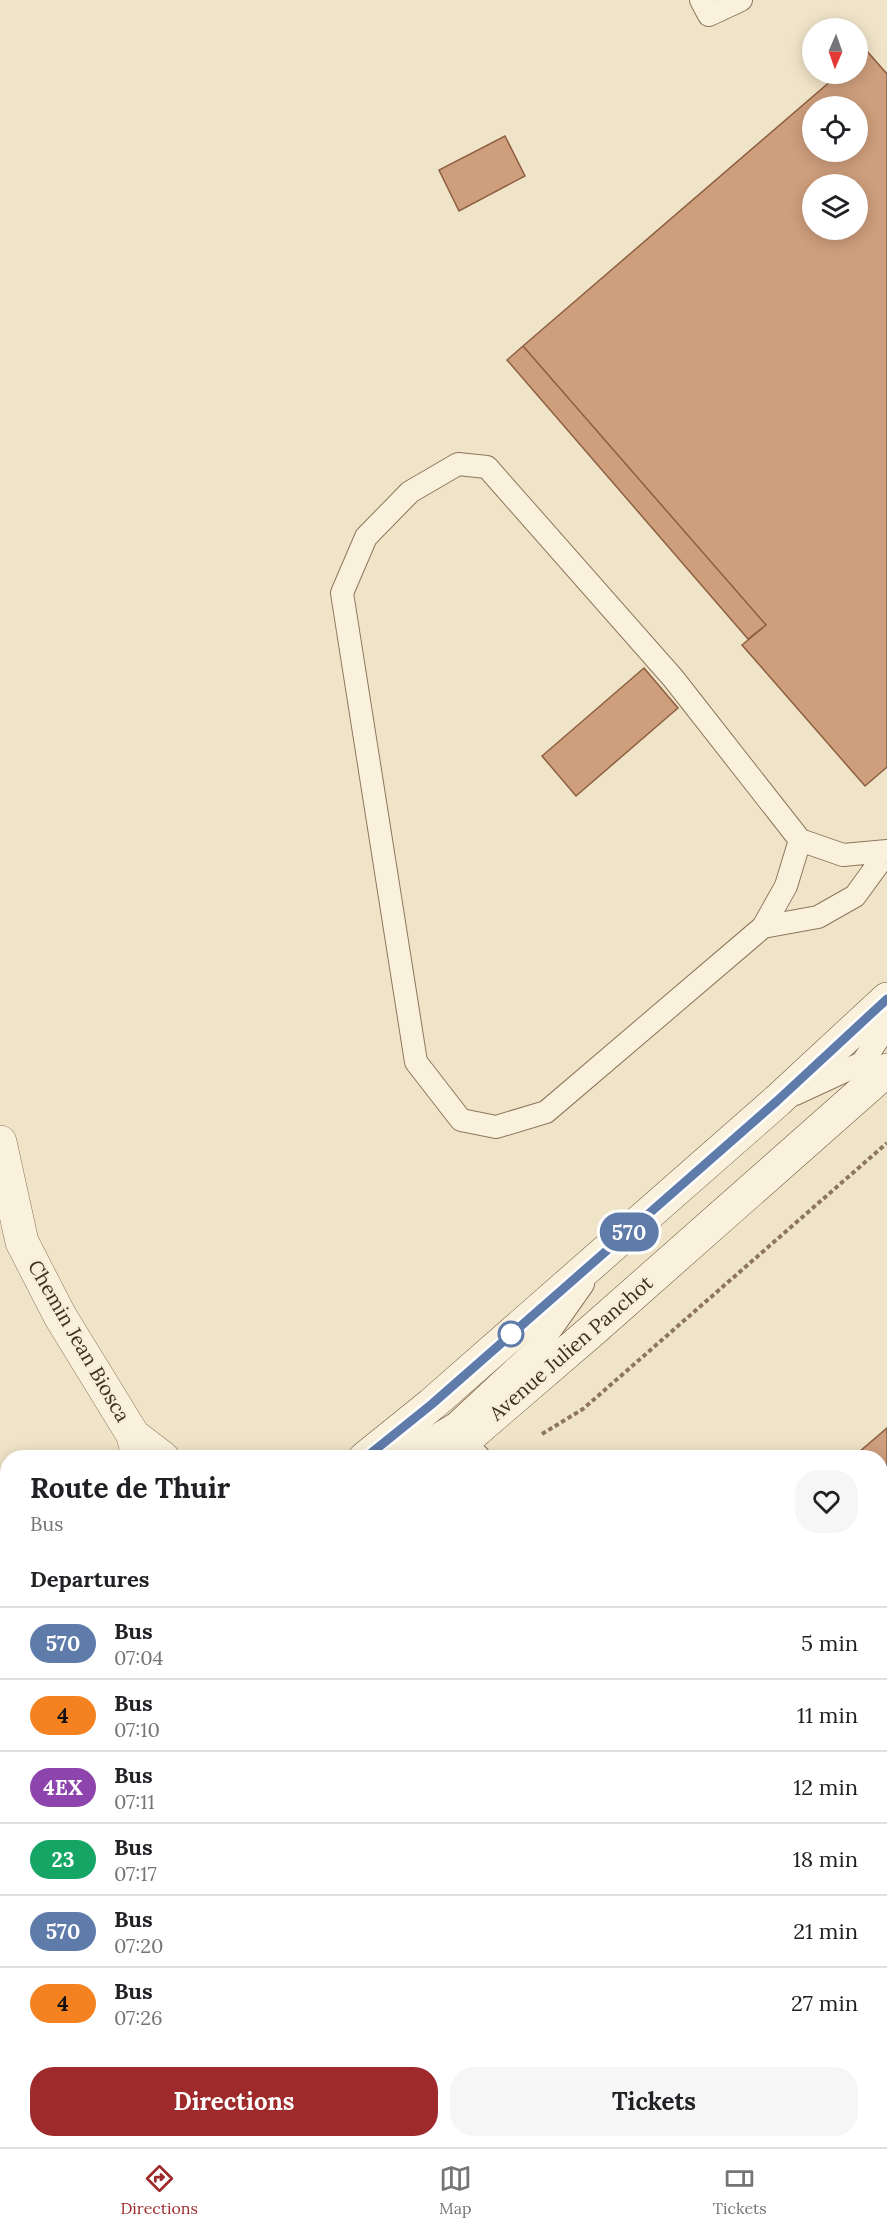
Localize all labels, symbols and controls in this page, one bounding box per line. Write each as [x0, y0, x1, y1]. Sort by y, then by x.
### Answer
north arrow [802, 18, 868, 84]
map controls [802, 18, 868, 240]
button: locate [802, 96, 868, 162]
button: layers [802, 174, 868, 240]
line badge: 570 [594, 1212, 664, 1252]
text: 570 [612, 1219, 646, 1246]
street label: Chemin Jean Biosca [23, 1255, 136, 1426]
street label: Avenue Julien Panchot [483, 1270, 658, 1426]
unlabelled marker [498, 1321, 524, 1347]
text: Route de Thuir [30, 1470, 230, 1506]
button: heart [795, 1470, 858, 1533]
text: Bus [30, 1511, 64, 1536]
text: Departures [30, 1565, 149, 1593]
text: Bus [114, 1617, 153, 1645]
text: 5 min [801, 1629, 858, 1657]
text: 570 [46, 1630, 80, 1657]
text: 07:04 [114, 1645, 163, 1670]
text: Bus [114, 1689, 153, 1717]
text: 11 min [797, 1701, 858, 1729]
text: 4 [57, 1702, 69, 1729]
text: 07:10 [114, 1717, 160, 1742]
text: Bus [114, 1761, 153, 1789]
text: 12 min [793, 1773, 858, 1801]
text: 4EX [43, 1774, 83, 1801]
text: 07:11 [114, 1789, 155, 1814]
text: Bus [114, 1833, 153, 1861]
text: 18 min [793, 1845, 858, 1873]
text: 23 [52, 1846, 74, 1873]
text: 07:17 [114, 1861, 157, 1886]
text: Bus [114, 1905, 153, 1933]
text: 21 min [793, 1917, 858, 1945]
text: 570 [46, 1918, 80, 1945]
text: 07:20 [114, 1933, 163, 1958]
text: Bus [114, 1977, 153, 2005]
text: 27 min [791, 1989, 858, 2017]
text: 4 [57, 1990, 69, 2017]
text: 07:26 [114, 2005, 163, 2030]
button: Directions [30, 2067, 438, 2136]
button: Tickets [450, 2067, 858, 2136]
tab: Directions [120, 2162, 198, 2218]
tab: Map [439, 2162, 472, 2218]
tab: Tickets [713, 2162, 767, 2218]

